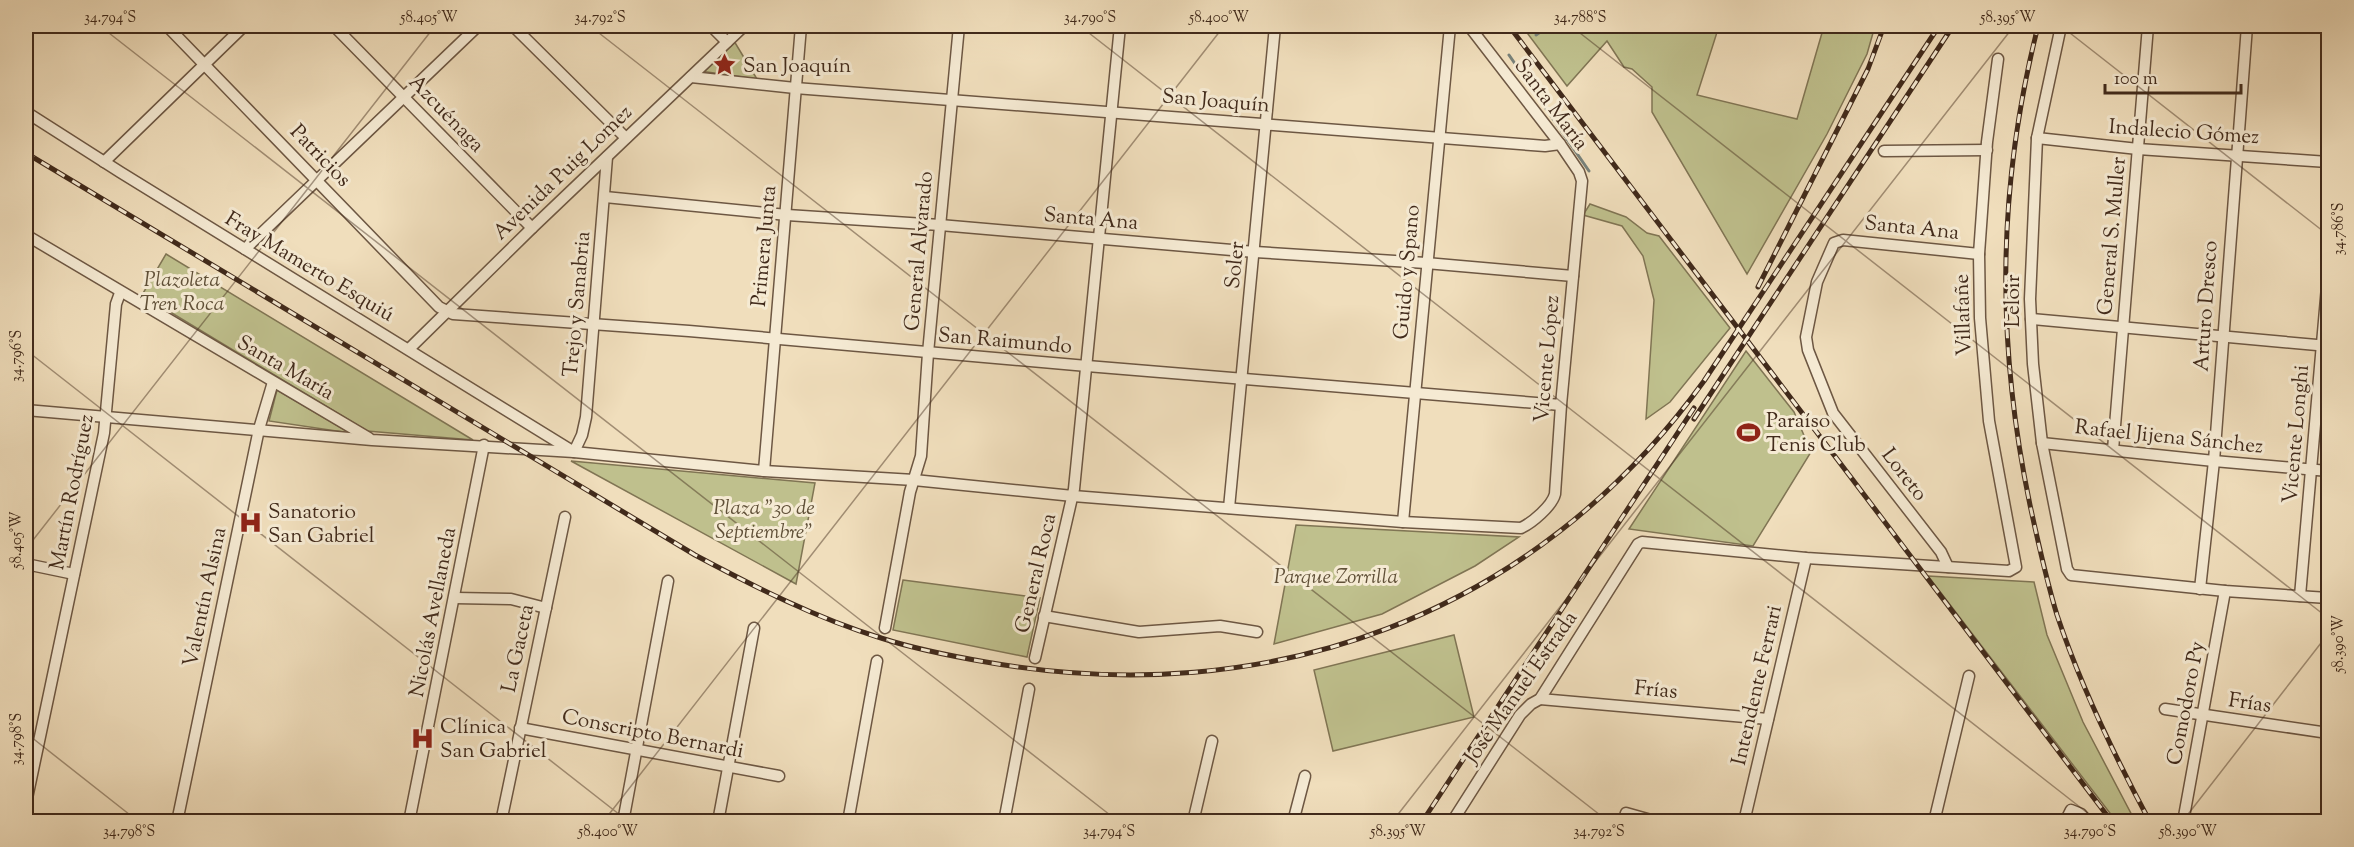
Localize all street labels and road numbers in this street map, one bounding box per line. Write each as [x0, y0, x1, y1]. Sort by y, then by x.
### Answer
street label: Santa María [1506, 53, 1595, 158]
street label: Azcuénaga [401, 69, 491, 160]
street label: San Joaquín [1161, 82, 1271, 122]
street label: Avenida Puig Lomez [487, 99, 640, 248]
street label: Indalecio Gómez [2108, 113, 2260, 153]
street label: Patricios [282, 118, 357, 195]
street label: General S. Muller [2091, 156, 2135, 317]
street label: General Alvarado [898, 170, 942, 332]
street label: Primera Junta [745, 184, 785, 308]
street label: Santa Ana [1042, 201, 1140, 239]
street label: Guido y Spano [1387, 204, 1429, 341]
street label: Fray Mamerto Esquiú [219, 205, 399, 330]
street label: Santa Ana [1863, 209, 1961, 249]
street label: Trejo y Sanabria [557, 230, 599, 378]
street label: Soler [1219, 240, 1253, 290]
street label: Arturo Dresco [2187, 240, 2227, 373]
street label: Villafañe [1948, 273, 1980, 356]
street label: Leloir [1999, 274, 2029, 328]
street label: Vicente López [1527, 294, 1569, 424]
street label: San Raimundo [937, 321, 1073, 363]
street label: Santa María [231, 329, 340, 409]
street label: Vicente Longhi [2276, 363, 2318, 505]
street label: Martín Rodríguez [43, 412, 103, 573]
street label: Rafael Jijena Sánchez [2073, 413, 2265, 463]
street label: Loreto [1873, 442, 1934, 508]
street label: General Roca [1009, 510, 1065, 636]
street label: Valentín Alsina [176, 524, 235, 670]
street label: Nicolás Avellaneda [403, 525, 465, 700]
street label: La Gaceta [495, 601, 543, 695]
street label: Intendente Ferrari [1725, 602, 1791, 768]
street label: José Manuel Estrada [1457, 605, 1586, 771]
street label: Comodoro Py [2160, 638, 2214, 768]
street label: Frías [1633, 674, 1679, 708]
street label: Frías [2226, 686, 2273, 722]
street label: Conscripto Bernardi [559, 703, 746, 767]

